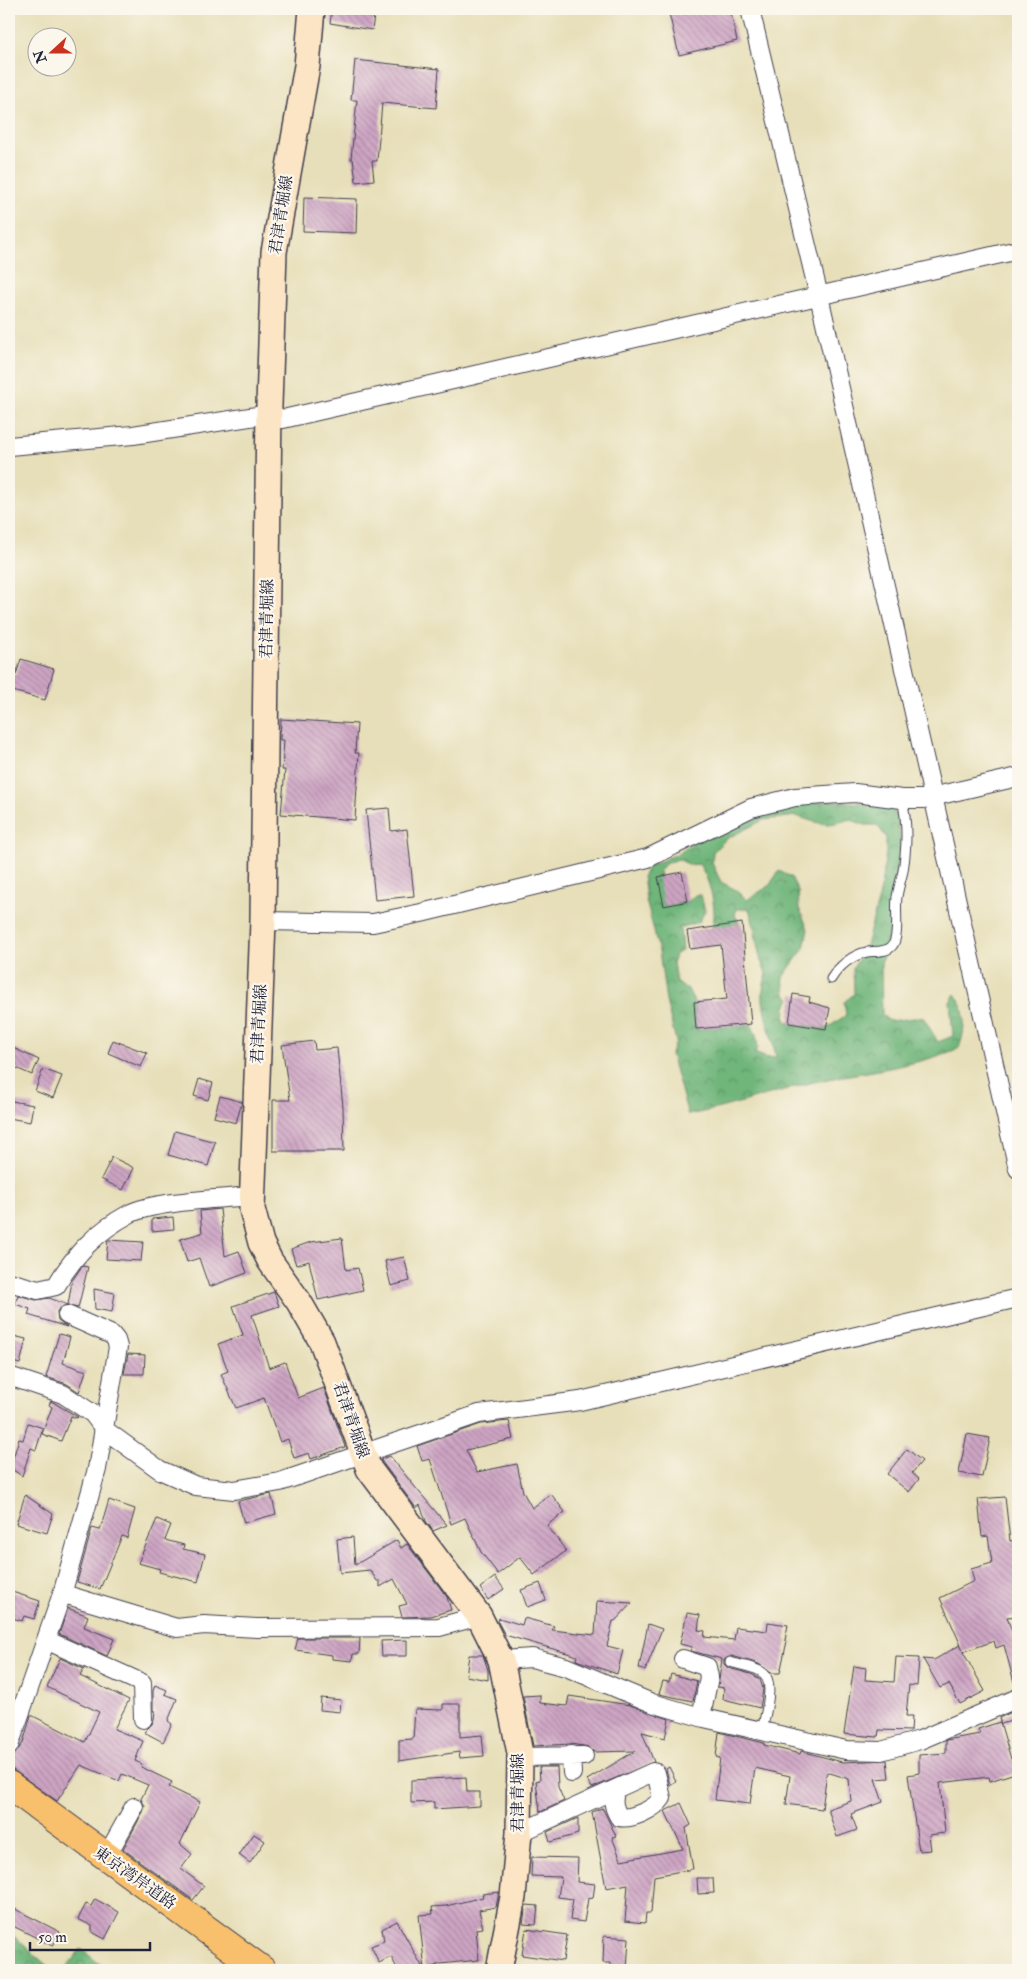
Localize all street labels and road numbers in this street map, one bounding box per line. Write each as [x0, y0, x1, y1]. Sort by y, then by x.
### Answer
street label: 君津青堀線 [265, 174, 297, 256]
street label: 君津青堀線 [256, 579, 278, 659]
street label: 君津青堀線 [247, 984, 271, 1064]
street label: 君津青堀線 [329, 1379, 373, 1461]
street label: 君津青堀線 [508, 1753, 528, 1833]
street label: 東京湾岸道路 [90, 1842, 180, 1914]

